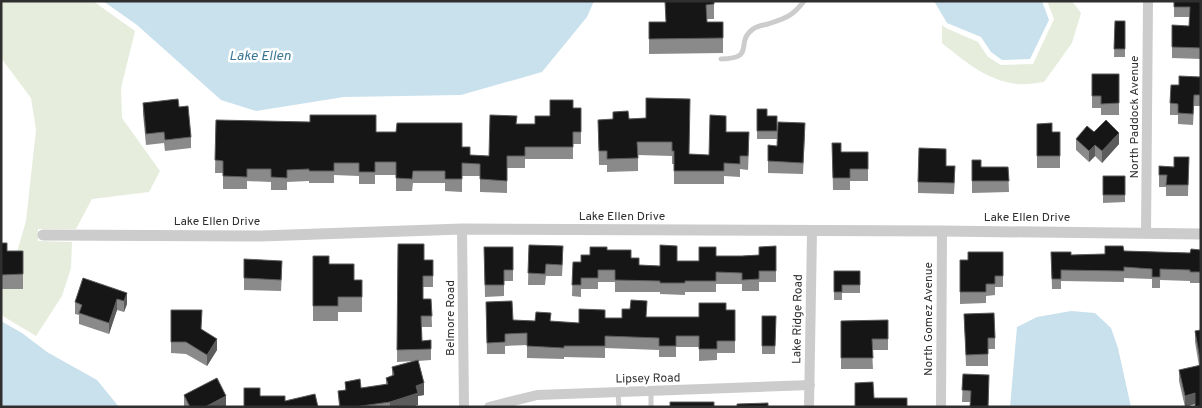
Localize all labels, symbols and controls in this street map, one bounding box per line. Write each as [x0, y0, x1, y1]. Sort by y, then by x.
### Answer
water label: Lake Ellen [229, 48, 291, 65]
street label: North Paddock Avenue [1127, 56, 1143, 178]
street label: Lake Ellen Drive [579, 209, 665, 225]
street label: Lake Ellen Drive [984, 210, 1070, 226]
street label: Lake Ellen Drive [174, 214, 260, 230]
street label: North Gomez Avenue [921, 262, 937, 376]
street label: Lake Ridge Road [789, 274, 807, 364]
street label: Belmore Road [443, 280, 459, 356]
street label: Lipsey Road [615, 370, 681, 388]

